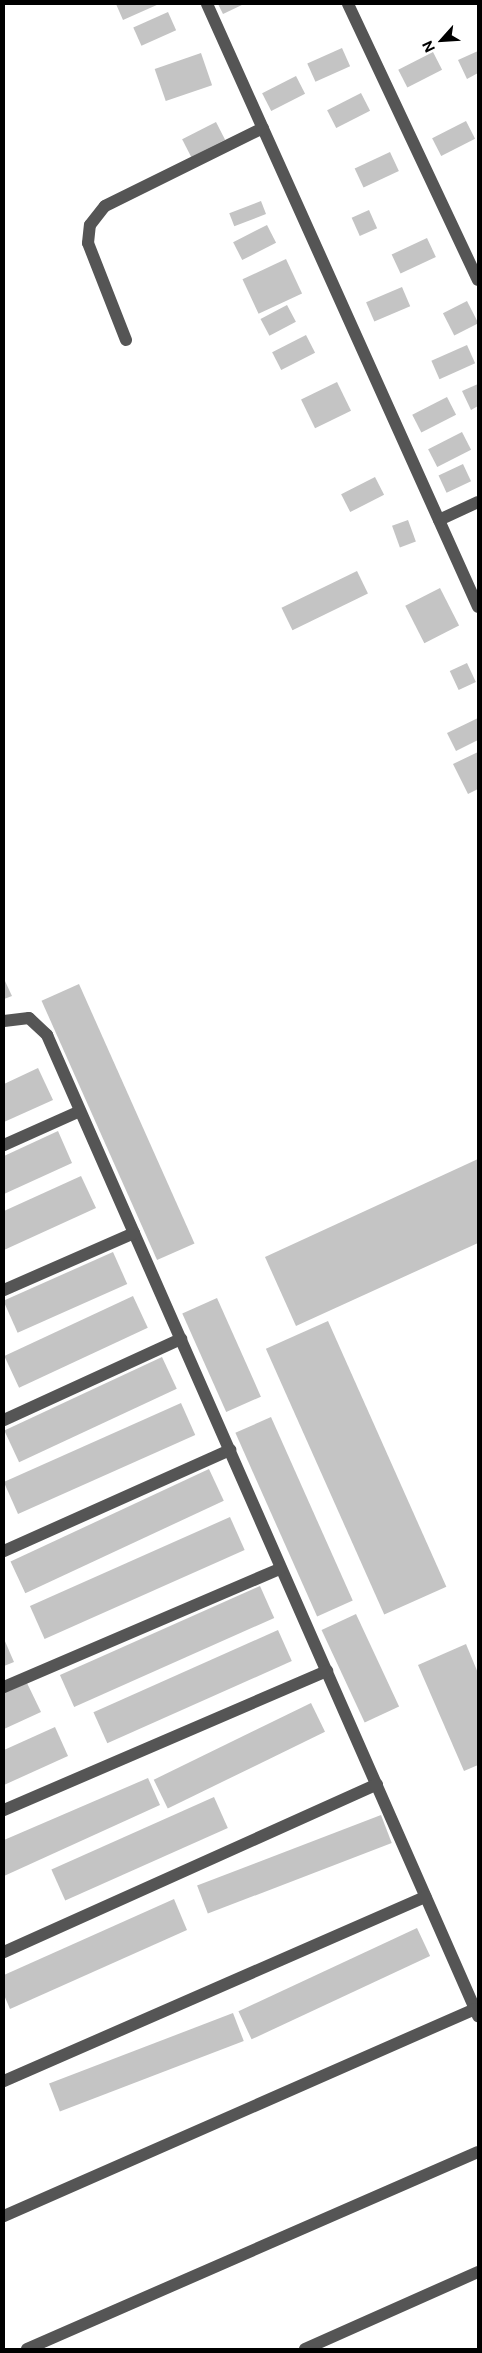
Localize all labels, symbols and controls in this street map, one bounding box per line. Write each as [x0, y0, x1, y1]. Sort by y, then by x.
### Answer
north arrow [417, 15, 467, 65]
text: N [419, 38, 438, 55]

